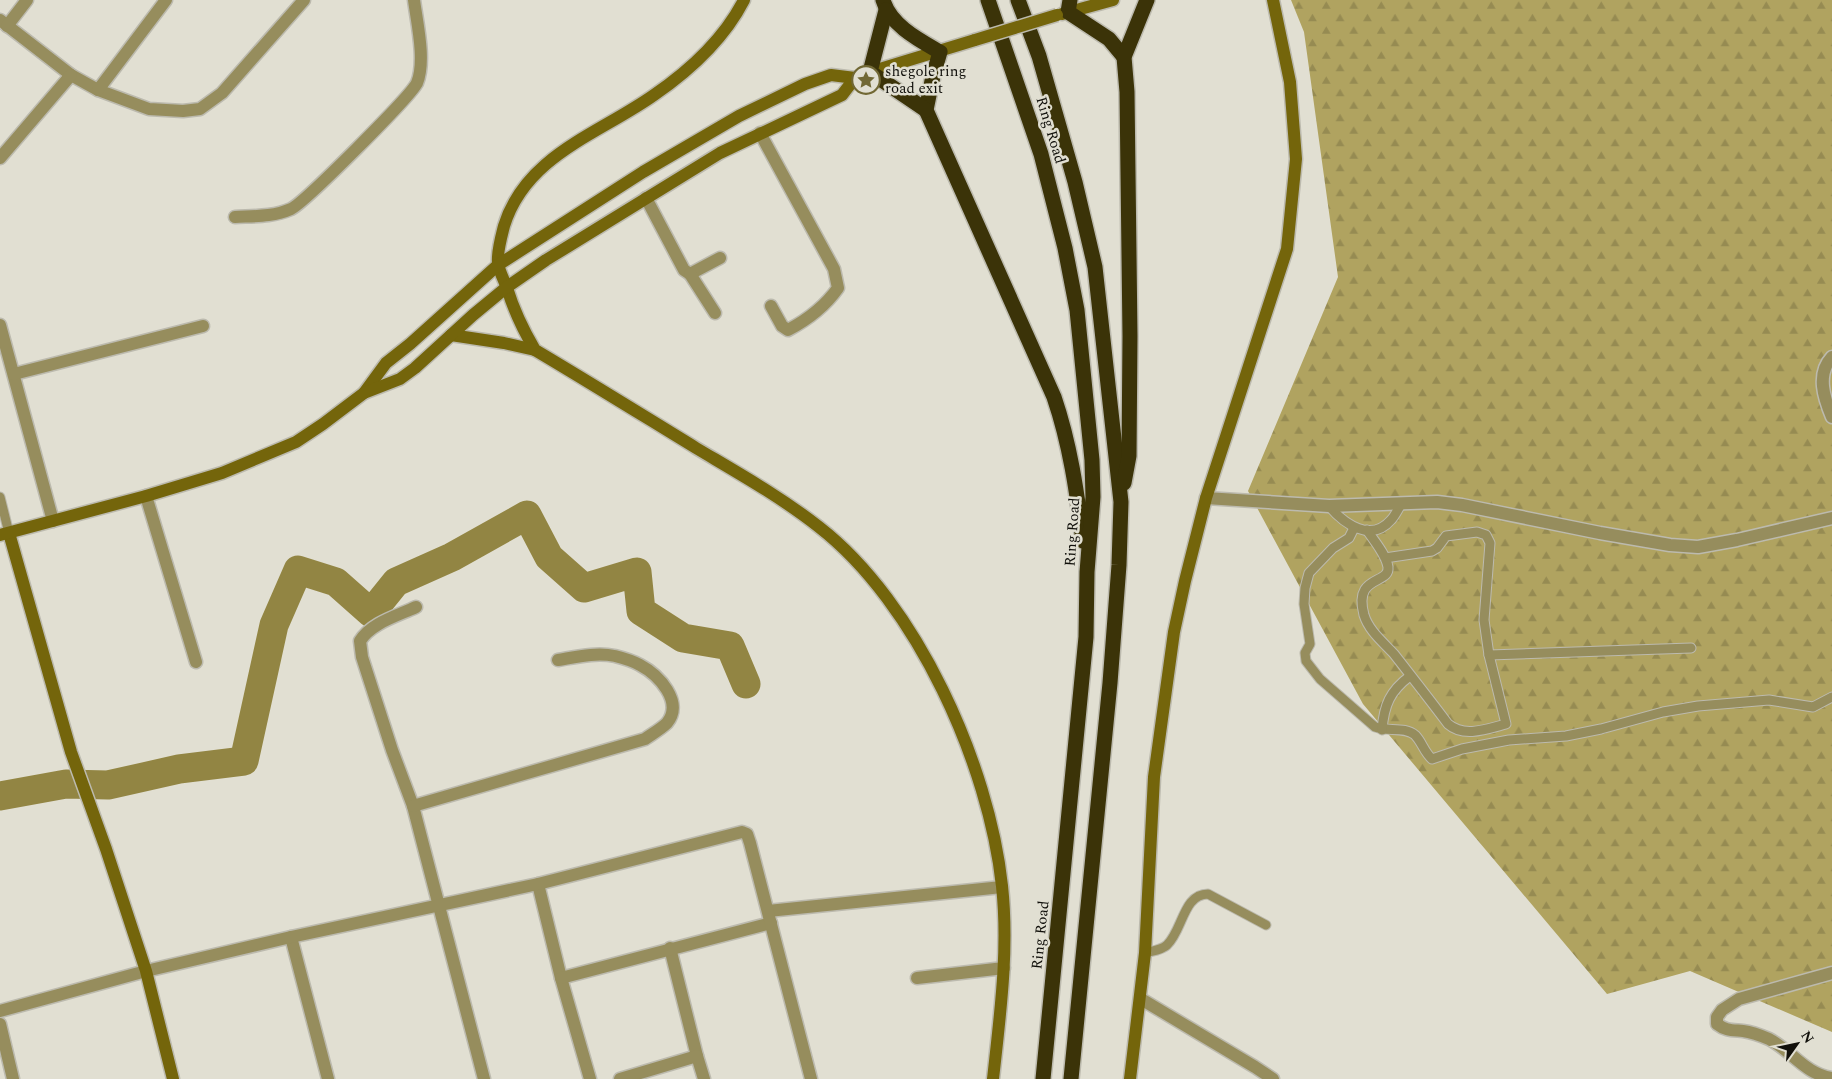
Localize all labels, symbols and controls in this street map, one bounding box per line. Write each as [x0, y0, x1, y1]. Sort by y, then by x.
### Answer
place label: shegole ring road exit [885, 60, 967, 100]
place icon: shegole ring road exit [851, 65, 881, 95]
street label: Ring Road [1029, 94, 1072, 167]
street label: Ring Road [1059, 497, 1086, 567]
street label: Ring Road [1025, 900, 1056, 971]
north arrow [1772, 1019, 1822, 1069]
text: N [1796, 1027, 1819, 1048]

